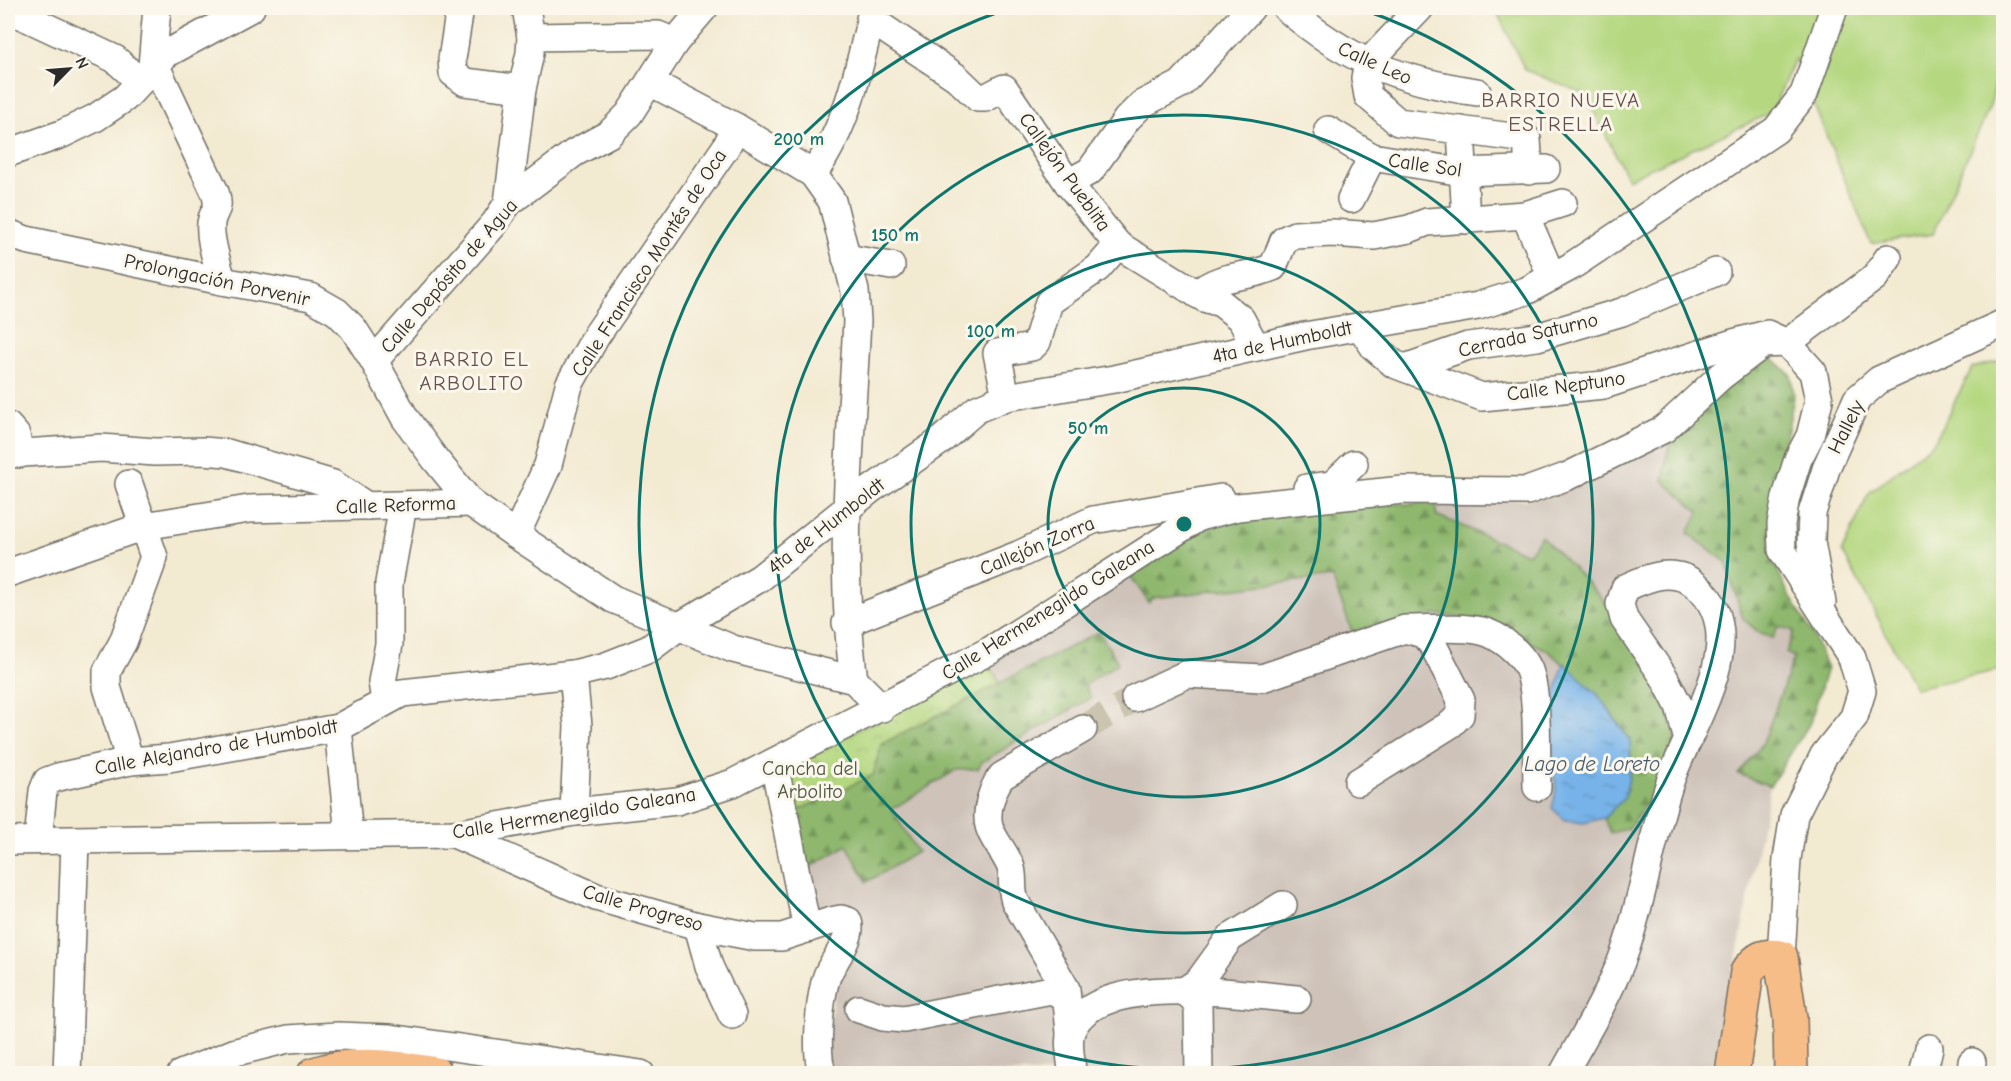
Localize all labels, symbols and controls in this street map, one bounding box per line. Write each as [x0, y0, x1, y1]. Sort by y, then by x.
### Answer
street label: Calle Leo [1335, 37, 1415, 89]
north arrow [39, 39, 99, 99]
text: N [71, 55, 92, 72]
district label: BARRIO NUEVA ESTRELLA [1481, 88, 1641, 136]
street label: Callejón Pueblita [1014, 108, 1116, 236]
text: 200 m [774, 129, 824, 150]
street label: Calle Francisco Montés de Oca [567, 145, 731, 381]
street label: Calle Sol [1387, 148, 1463, 182]
street label: Calle Depósito de Agua [376, 194, 522, 358]
text: 150 m [871, 225, 919, 246]
street label: Prolongación Porvenir [122, 249, 312, 311]
street label: Cerrada Saturno [1456, 308, 1600, 362]
street label: 4ta de Humboldt [1210, 316, 1355, 368]
text: 100 m [967, 321, 1015, 342]
district label: BARRIO EL ARBOLITO [414, 347, 530, 395]
street label: Calle Neptuno [1505, 366, 1627, 406]
street label: Hallely [1823, 396, 1869, 458]
text: 50 m [1068, 418, 1108, 439]
street label: 4ta de Humboldt [763, 472, 890, 579]
street label: Calle Reforma [335, 491, 457, 519]
street label: Callejón Zorra [976, 511, 1098, 581]
centre of rings [1174, 514, 1194, 534]
street label: Calle Hermenegildo Galeana [937, 535, 1159, 685]
street label: Calle Alejandro de Humboldt [93, 714, 340, 780]
water label: Lago de Loreto [1524, 752, 1660, 776]
park label: Cancha del Arbolito [762, 757, 858, 803]
street label: Calle Hermenegildo Galeana [451, 782, 697, 844]
street label: Calle Progreso [580, 880, 706, 936]

